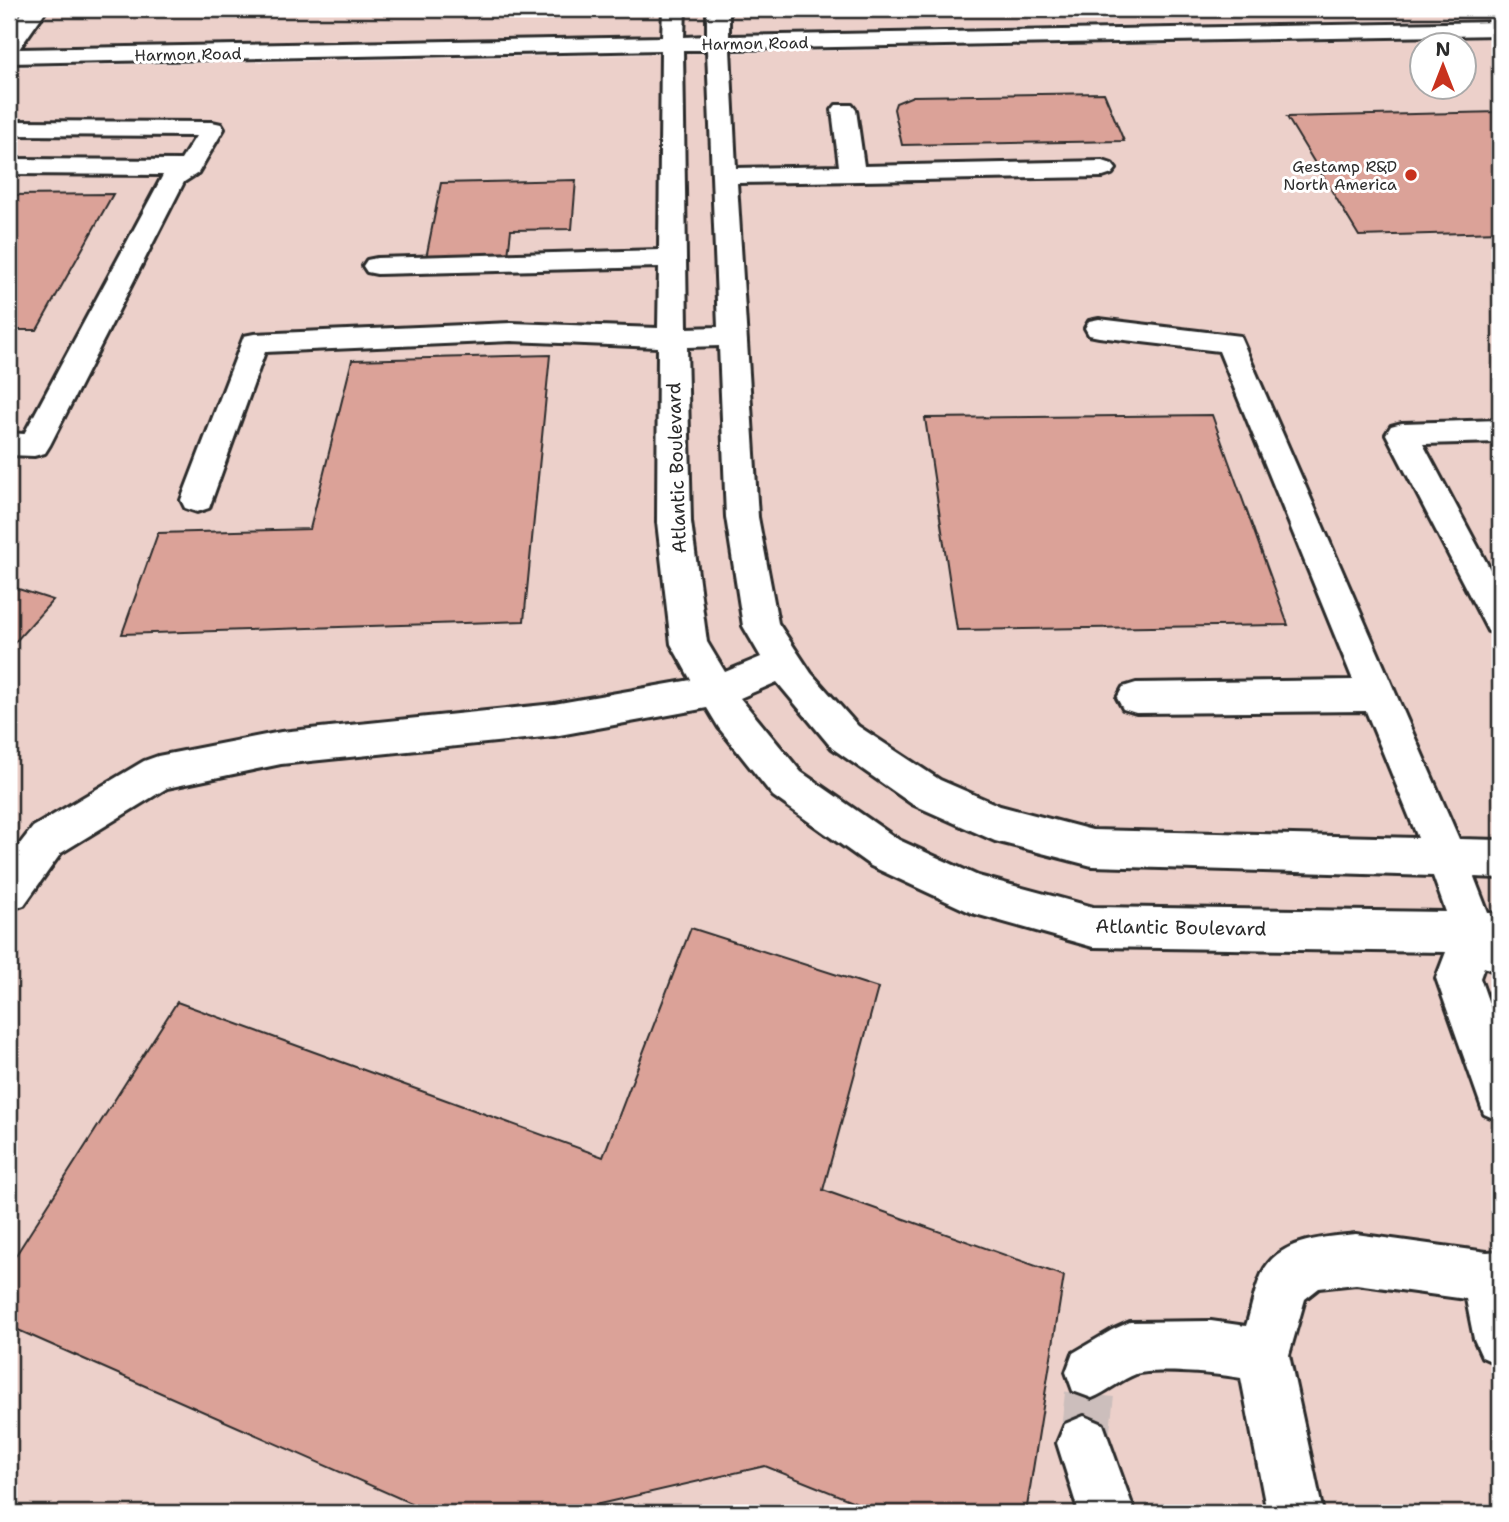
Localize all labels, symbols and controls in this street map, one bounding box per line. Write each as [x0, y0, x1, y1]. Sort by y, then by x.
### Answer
street label: Harmon Road [701, 32, 809, 55]
north arrow [1408, 32, 1478, 102]
text: N [1435, 37, 1451, 62]
street label: Harmon Road [134, 43, 242, 66]
place label: Gestamp R&D North America [1283, 156, 1397, 195]
marker: Gestamp R&D North America [1403, 167, 1419, 183]
street label: Atlantic Boulevard [661, 382, 692, 554]
street label: Atlantic Boulevard [1095, 914, 1267, 941]

